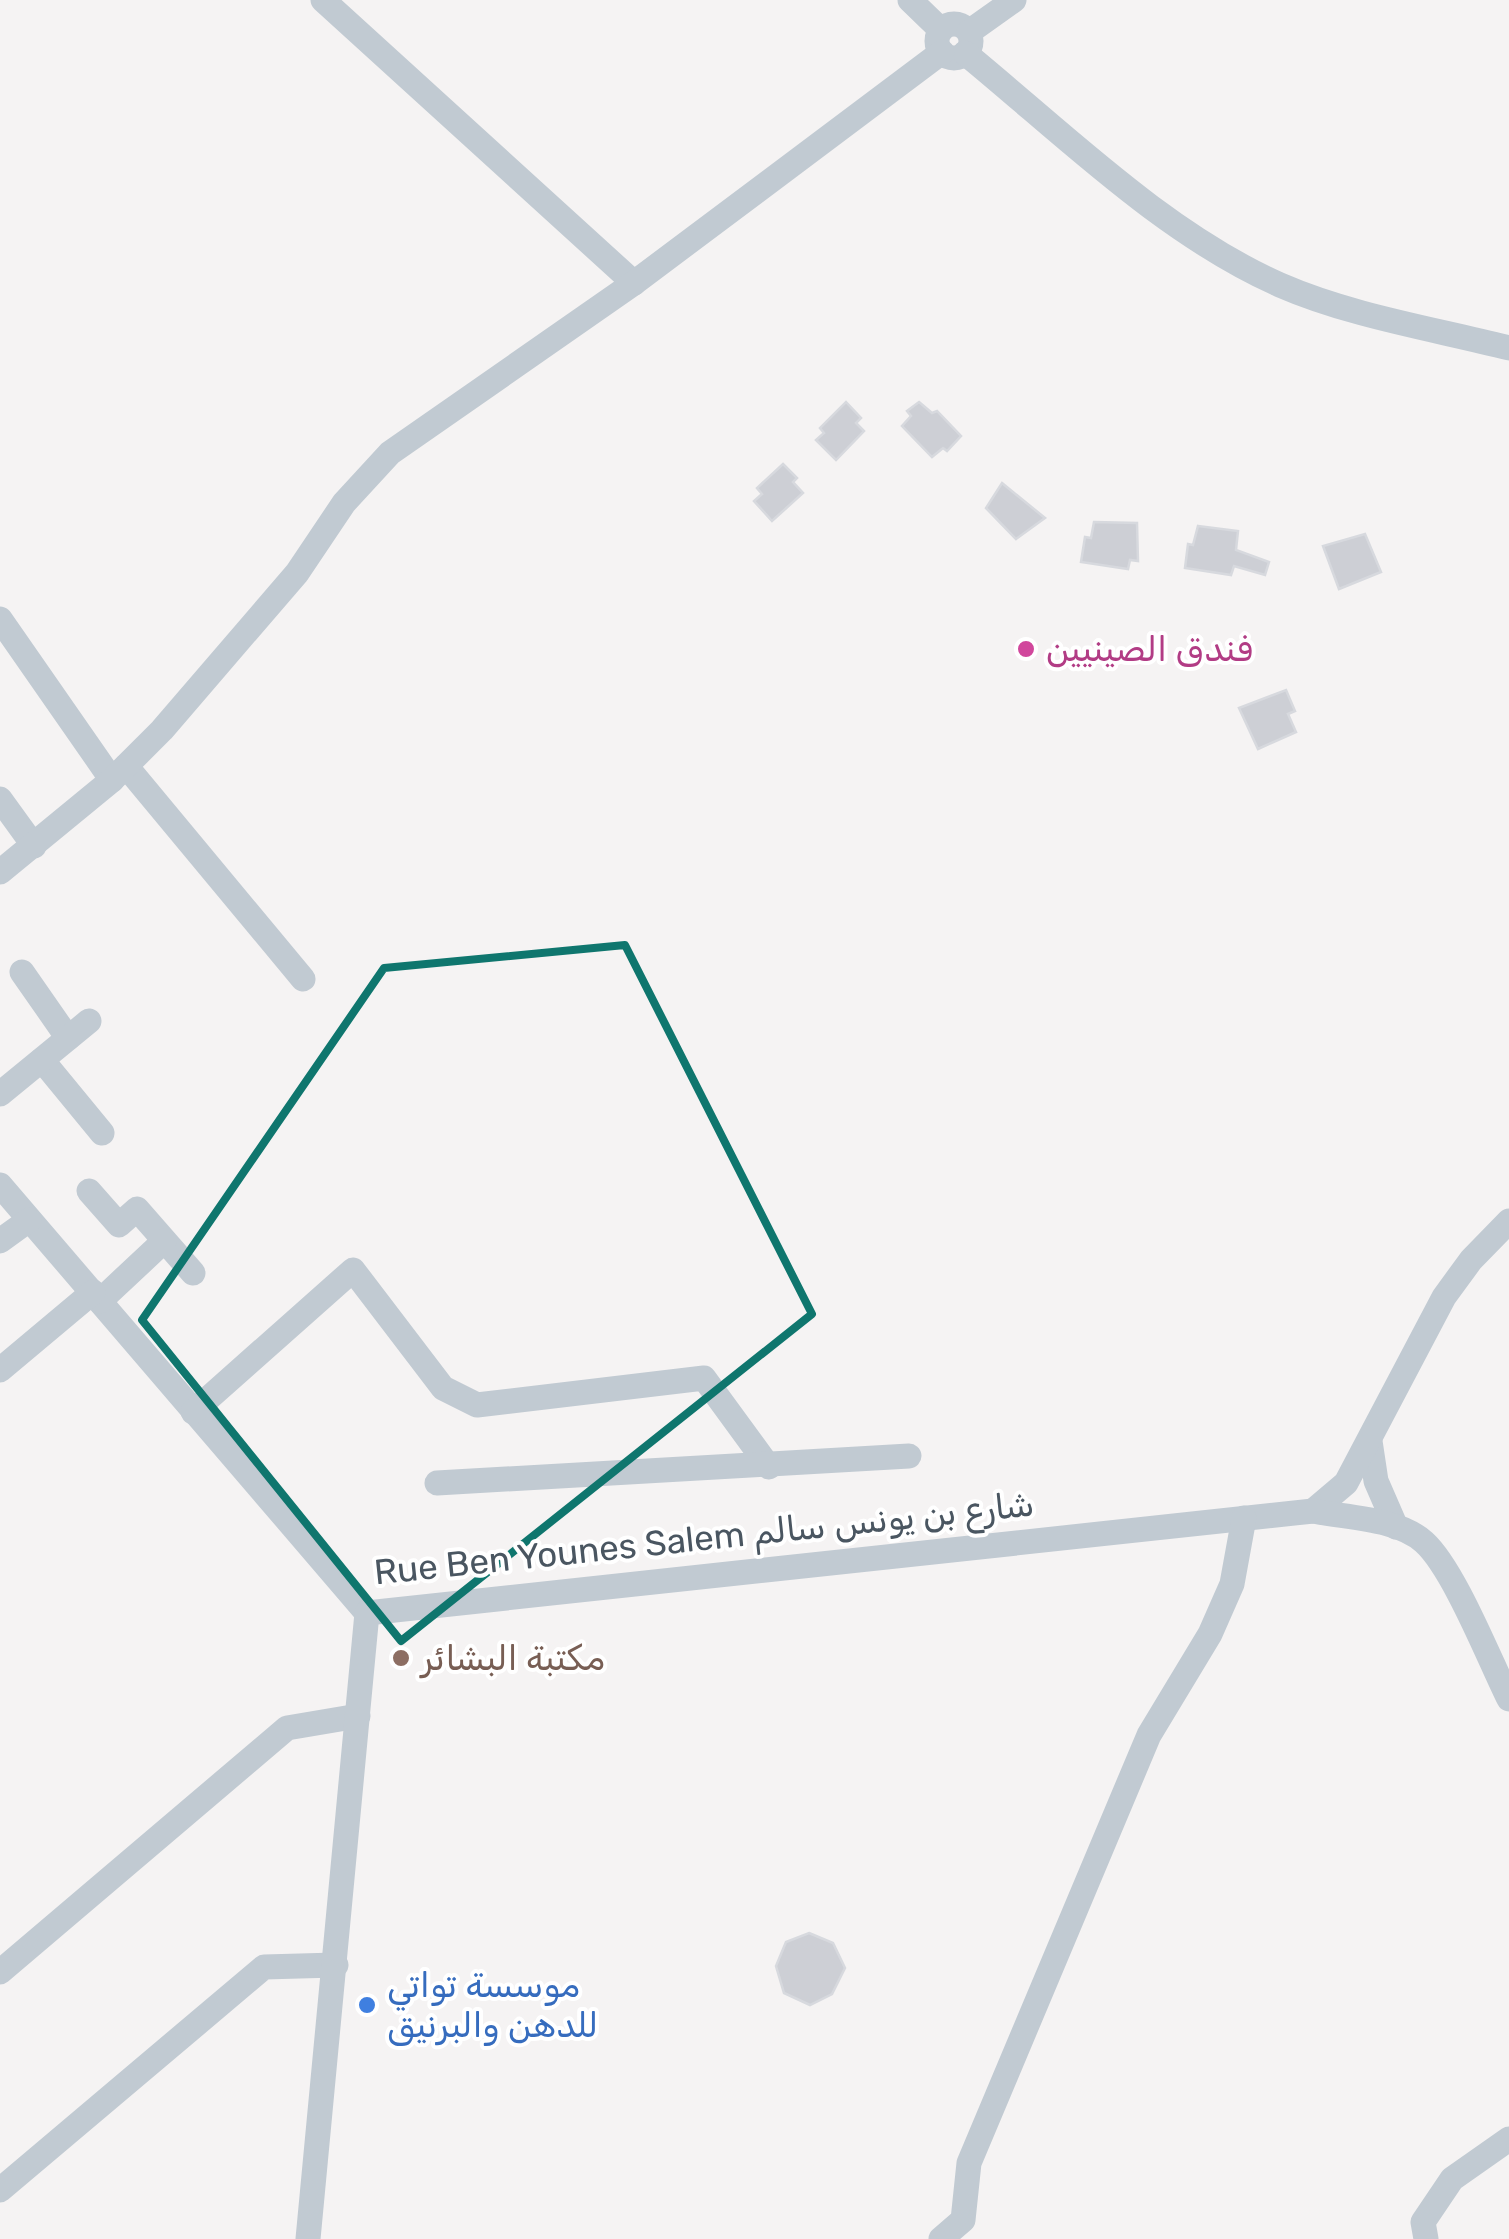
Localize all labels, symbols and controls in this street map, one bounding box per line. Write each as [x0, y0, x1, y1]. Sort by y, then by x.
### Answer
place label: فندق الصينيين [1046, 628, 1253, 670]
marker: فندق الصينيين [1015, 638, 1037, 660]
street label: Rue Ben Younes Salem شارع بن يونس سالم [372, 1482, 1036, 1597]
place label: مكتبة البشائر [419, 1637, 605, 1679]
marker: مكتبة البشائر [390, 1647, 412, 1669]
place label: موسسة تواتي للدهن والبرنيق [387, 1964, 598, 2046]
marker: موسسة تواتي للدهن والبرنيق [356, 1994, 378, 2016]

